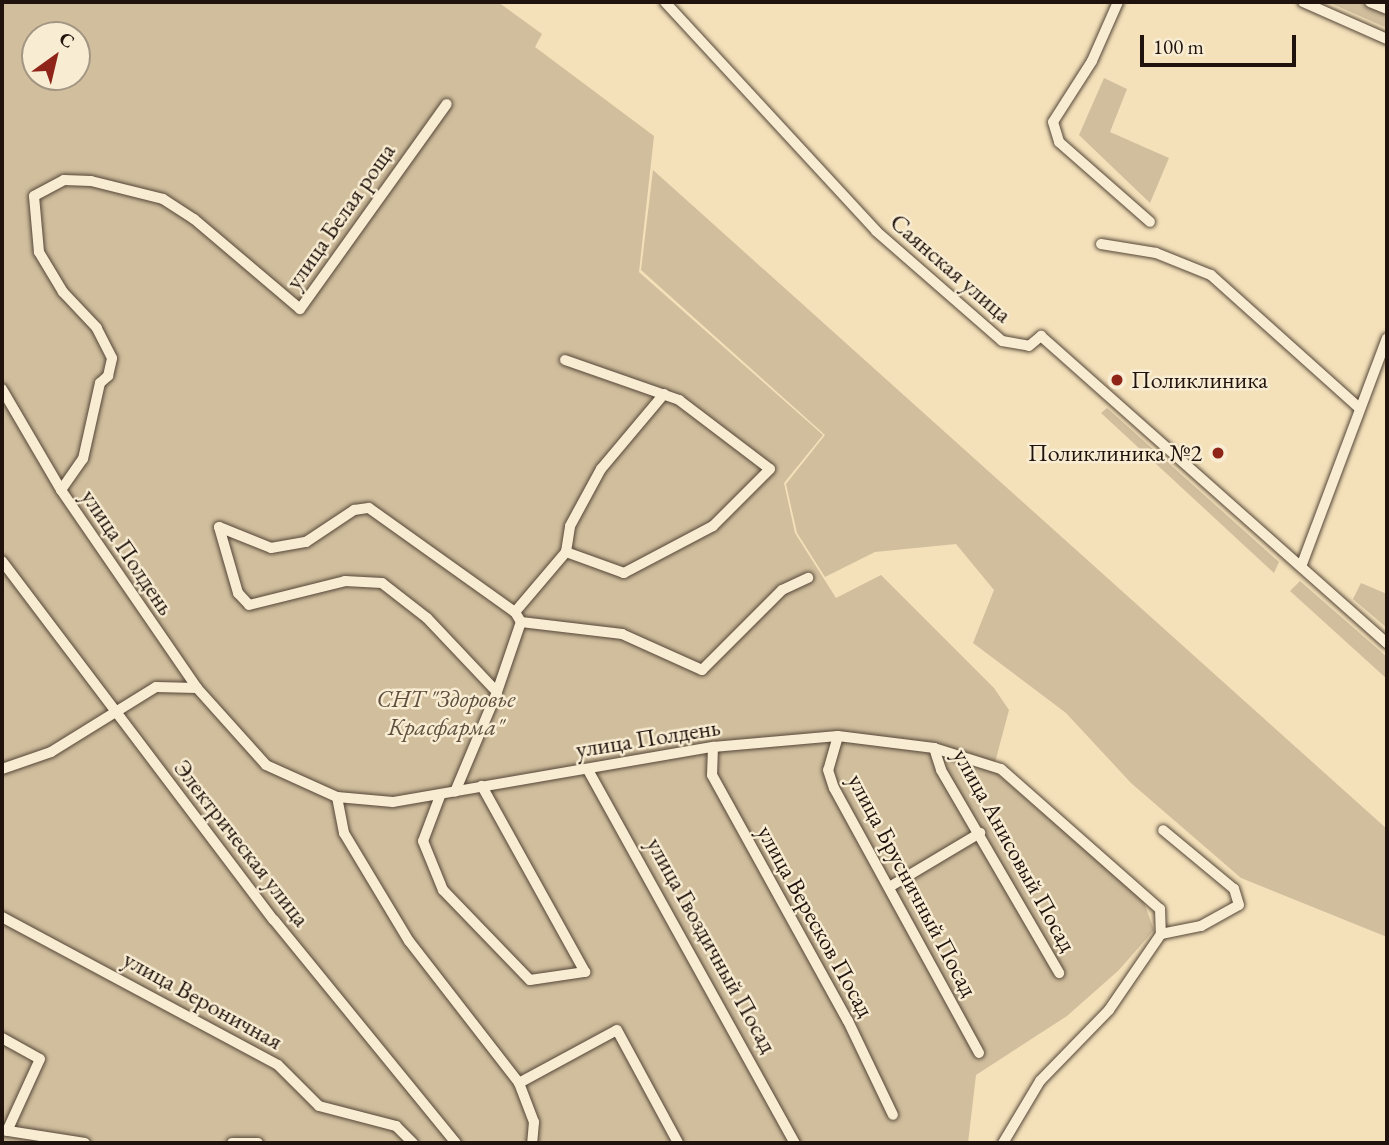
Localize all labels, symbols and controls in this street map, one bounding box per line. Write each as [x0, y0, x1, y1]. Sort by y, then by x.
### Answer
north arrow [21, 21, 91, 91]
scale bar [1144, 21, 1300, 65]
text: С [54, 26, 79, 54]
text: 100 m [1153, 33, 1204, 60]
street label: улица Белая роща [279, 138, 401, 294]
street label: Саянская улица [884, 207, 1018, 329]
place label: Поликлиника [1131, 366, 1268, 394]
marker: Поликлиника [1109, 372, 1125, 388]
place label: Поликлиника №2 [1028, 439, 1202, 467]
marker: Поликлиника №2 [1208, 443, 1228, 463]
street label: улица Полдень [75, 483, 181, 621]
park label: СНТ "Здоровье Красфарма" [377, 685, 515, 741]
street label: улица Полдень [574, 712, 722, 764]
street label: улица Анисовый Посад [947, 743, 1083, 957]
street label: Электрическая улица [168, 754, 316, 932]
street label: улица Брусничный Посад [842, 769, 984, 1001]
street label: улица Вересков Посад [751, 820, 881, 1022]
street label: улица Гвоздичный Посад [641, 832, 783, 1058]
street label: улица Вероничная [118, 944, 288, 1056]

